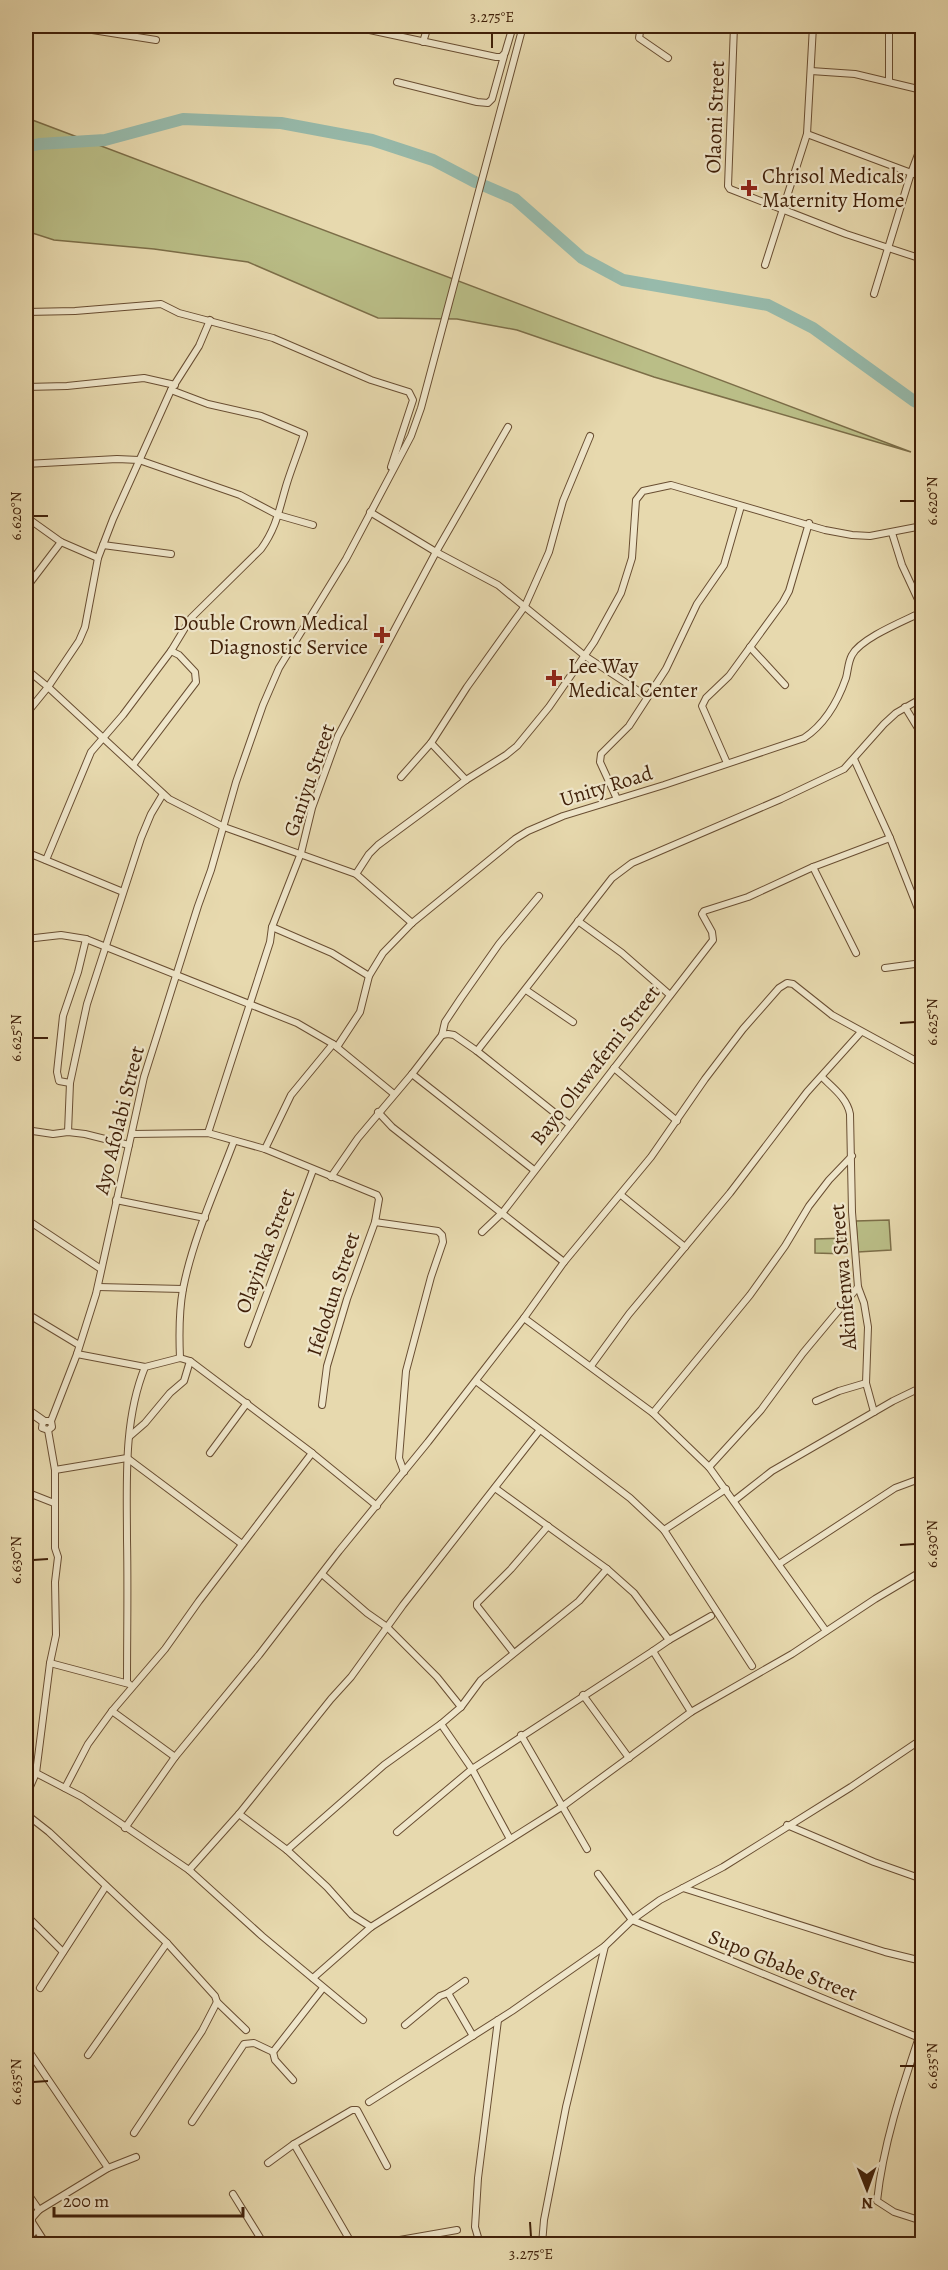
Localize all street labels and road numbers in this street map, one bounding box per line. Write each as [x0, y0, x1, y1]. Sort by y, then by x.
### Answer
street label: Olaoni Street [699, 60, 731, 174]
street label: Ganiyu Street [277, 720, 341, 840]
street label: Unity Road [556, 758, 656, 813]
street label: Bayo Oluwafemi Street [524, 979, 666, 1151]
street label: Ayo Afolabi Street [87, 1043, 151, 1198]
street label: Olayinka Street [228, 1185, 302, 1317]
street label: Akinfenwa Street [823, 1203, 863, 1352]
street label: Ifelodun Street [300, 1228, 366, 1360]
street label: Supo Gbabe Street [704, 1922, 862, 2008]

